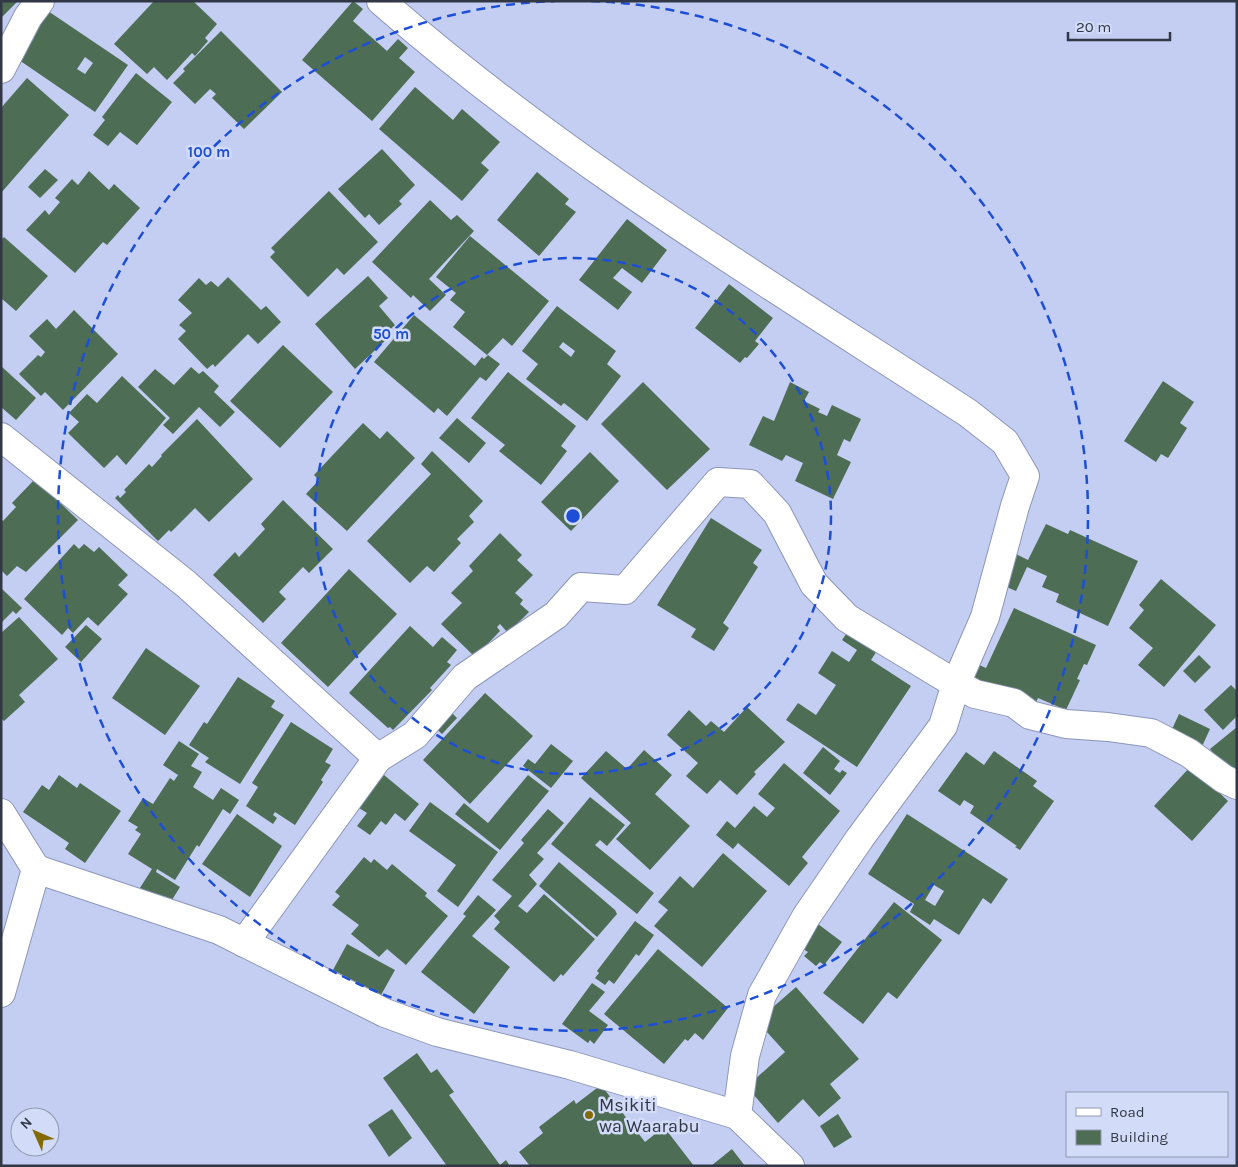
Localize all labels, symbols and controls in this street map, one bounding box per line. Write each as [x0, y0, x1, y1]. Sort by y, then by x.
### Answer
scale bar [1068, 10, 1170, 42]
text: 20 m [1076, 18, 1111, 36]
text: 100 m [188, 143, 230, 161]
text: 50 m [373, 325, 409, 343]
centre of rings [564, 507, 582, 525]
legend [1066, 1092, 1228, 1157]
place label: Msikiti wa Waarabu [599, 1094, 700, 1137]
text: Road [1110, 1103, 1145, 1121]
north arrow [10, 1107, 60, 1157]
marker: Msikiti wa Waarabu [583, 1109, 595, 1121]
text: N [17, 1114, 36, 1133]
text: Building [1110, 1128, 1168, 1146]

